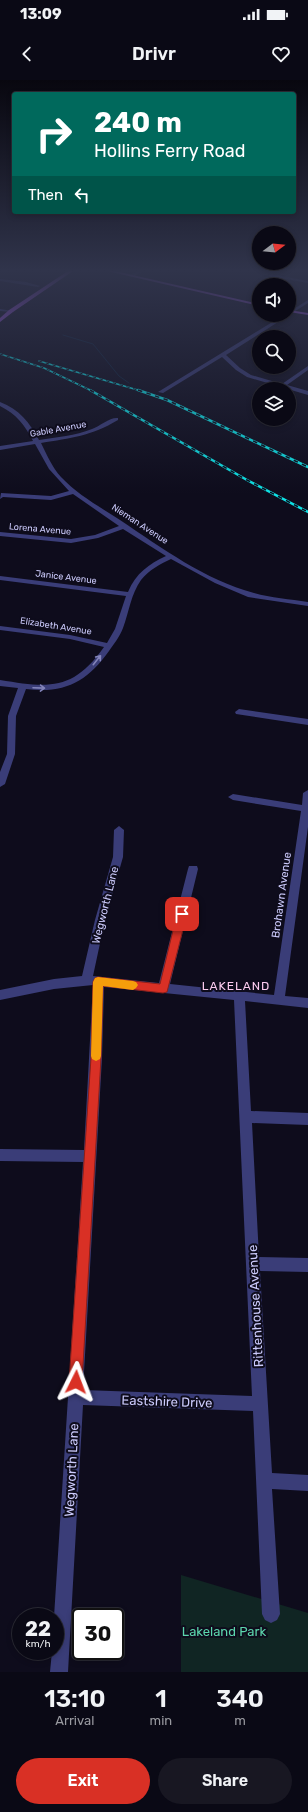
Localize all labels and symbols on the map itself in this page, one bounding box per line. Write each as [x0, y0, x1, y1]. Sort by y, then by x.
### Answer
north arrow [252, 226, 296, 270]
street label: Gable Avenue [29, 419, 87, 439]
street label: Nieman Avenue [110, 502, 170, 546]
street label: Lorena Avenue [8, 521, 72, 537]
street label: Janice Avenue [35, 568, 97, 586]
street label: Elizabeth Avenue [20, 615, 92, 637]
one-way arrow [93, 655, 102, 666]
one-way arrow [32, 684, 45, 692]
street label: Brohawn Avenue [269, 851, 294, 939]
street label: Wegworth Lane [90, 865, 121, 945]
pin [165, 897, 199, 931]
district label: LAKELAND [202, 979, 270, 993]
street label: Rittenhouse Avenue [245, 1244, 266, 1368]
position arrow [55, 1361, 97, 1403]
street label: Eastshire Drive [121, 1392, 213, 1411]
street label: Wegworth Lane [62, 1423, 82, 1517]
speed limit sign: 30 [72, 1608, 124, 1660]
park label: Lakeland Park [182, 1624, 266, 1639]

